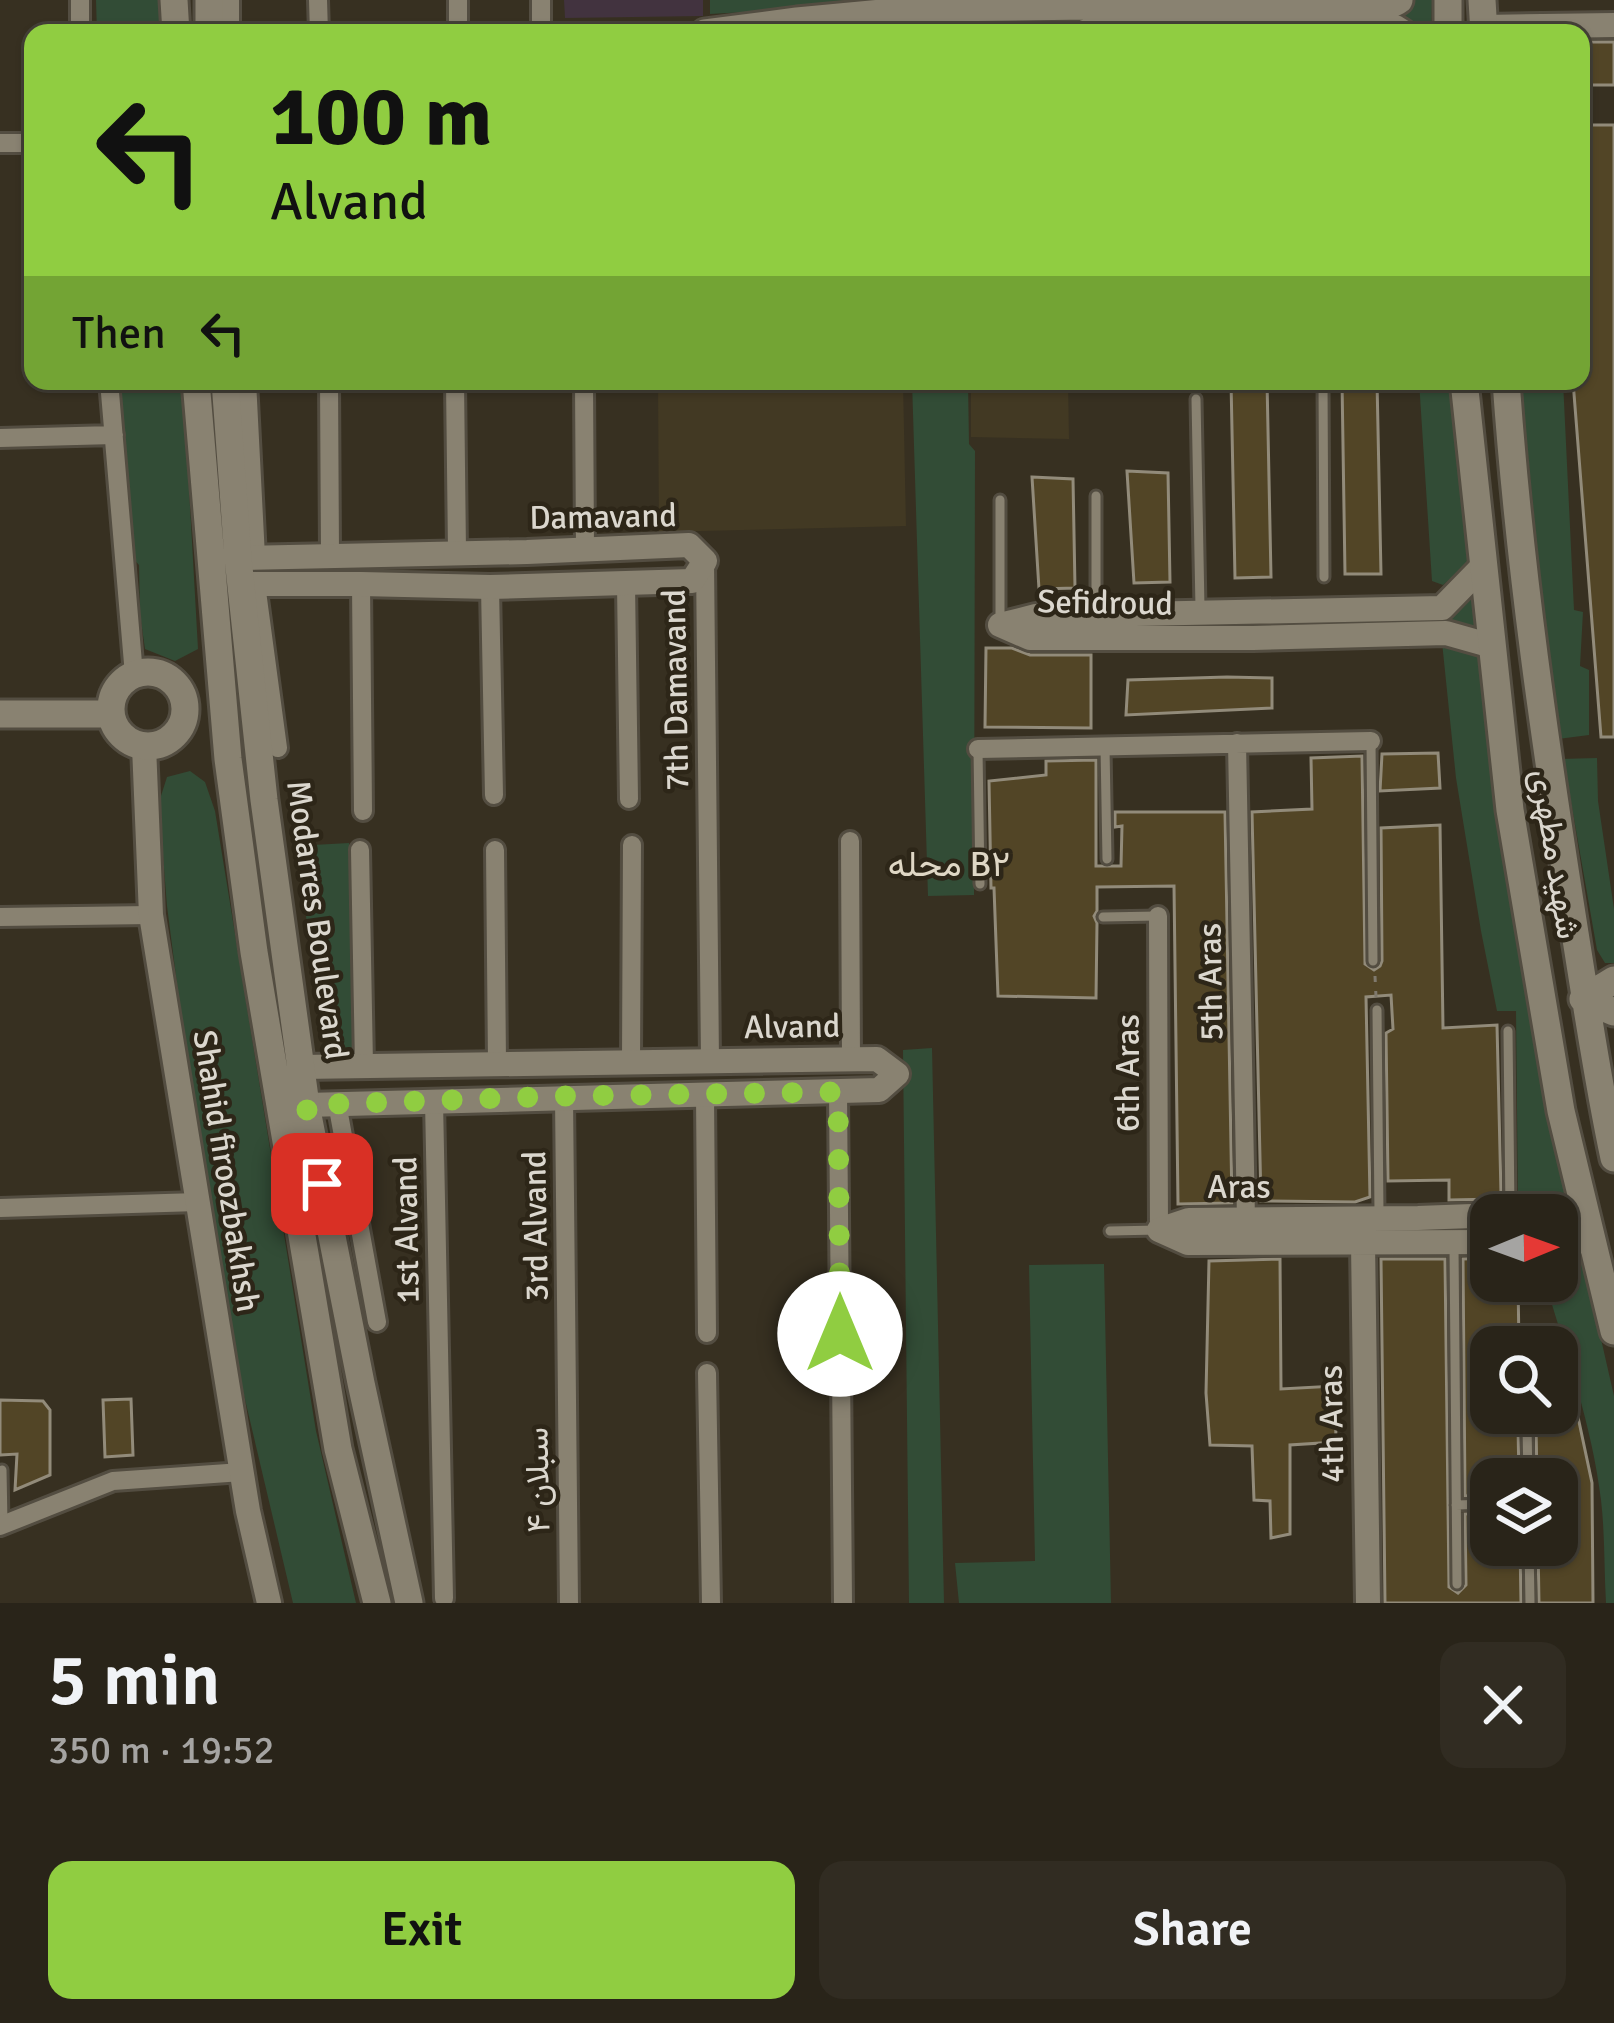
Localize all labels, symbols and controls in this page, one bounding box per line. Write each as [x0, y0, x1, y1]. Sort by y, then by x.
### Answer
text: 100 m [270, 65, 492, 169]
icon: left [72, 72, 228, 228]
text: Alvand [270, 168, 428, 235]
icon: left [190, 300, 256, 366]
text: Then [72, 306, 166, 361]
street label: Damavand [529, 495, 677, 539]
street label: Sefidroud [1037, 581, 1173, 625]
street label: 7th Damavand [654, 589, 698, 791]
street label: شهید مطهری [1521, 766, 1589, 942]
street label: Modarres Boulevard [277, 778, 357, 1062]
district label: محله B۲ [888, 842, 1010, 887]
street label: 5th Aras [1189, 923, 1233, 1041]
street label: Alvand [743, 1006, 841, 1048]
street label: 6th Aras [1108, 1014, 1149, 1132]
street label: Shahid firoozbakhsh [183, 1027, 269, 1315]
pin [271, 1133, 373, 1235]
street label: 3rd Alvand [514, 1150, 558, 1302]
icon: arrive [289, 1151, 355, 1217]
street label: 1st Alvand [385, 1156, 429, 1304]
street label: Aras [1207, 1167, 1271, 1208]
north arrow [1470, 1194, 1578, 1302]
map controls [1470, 1194, 1578, 1566]
position arrow [777, 1271, 903, 1397]
button: search [1470, 1326, 1578, 1434]
street label: 4th Aras [1310, 1365, 1354, 1483]
street label: سبلان ۴ [517, 1427, 559, 1533]
button: layers [1470, 1458, 1578, 1566]
text: 5 min [48, 1636, 220, 1725]
button: close [1440, 1642, 1566, 1768]
text: 350 m · 19:52 [48, 1726, 275, 1774]
button: Exit [48, 1861, 795, 1999]
button: Share [819, 1861, 1566, 1999]

